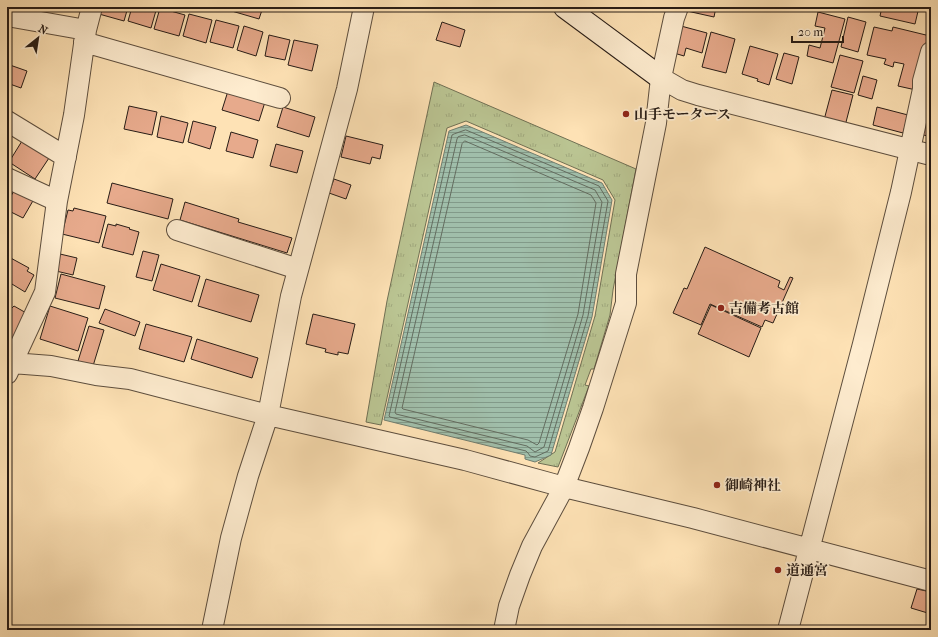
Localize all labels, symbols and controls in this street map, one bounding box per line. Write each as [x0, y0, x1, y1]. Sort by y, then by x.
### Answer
north arrow [18, 18, 58, 58]
scale bar [792, 18, 843, 44]
text: N [36, 22, 50, 38]
text: 20 m [798, 25, 823, 39]
place label: 山手モータース [634, 106, 731, 123]
marker: 山手モータース [621, 109, 631, 119]
place label: 吉備考古館 [729, 300, 799, 317]
marker: 吉備考古館 [716, 303, 726, 313]
place label: 御崎神社 [725, 477, 781, 494]
marker: 御崎神社 [712, 480, 722, 490]
place label: 道通宮 [786, 562, 828, 579]
marker: 道通宮 [773, 565, 783, 575]

